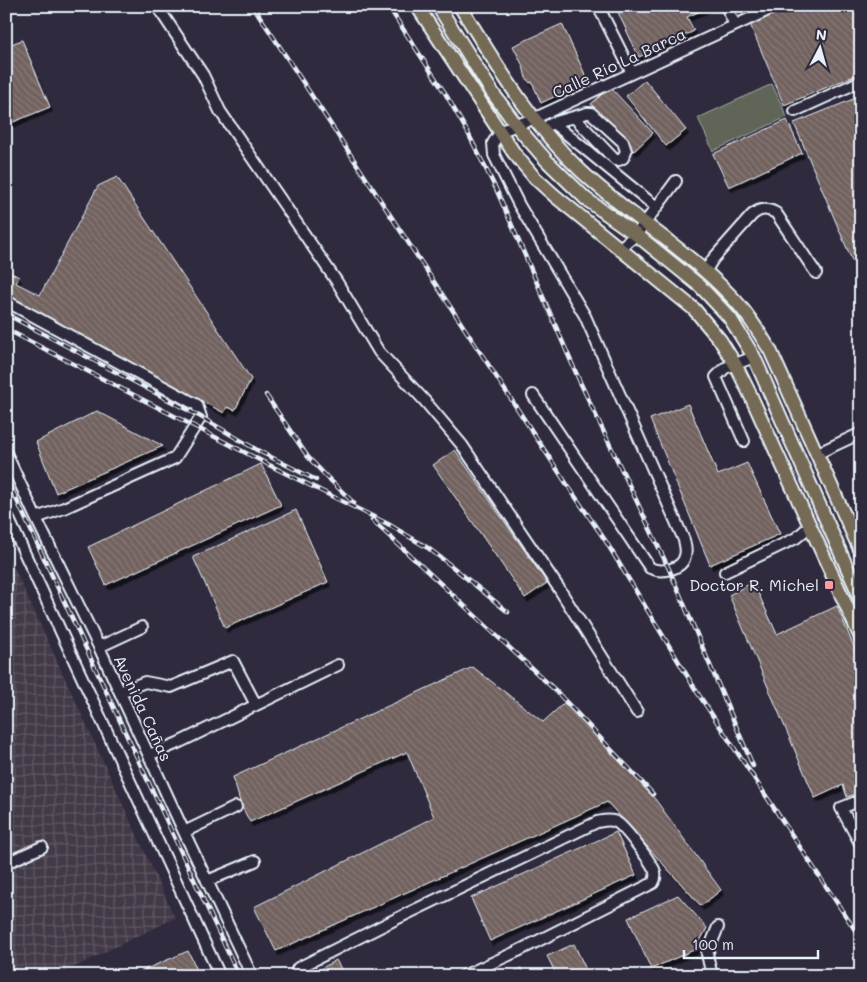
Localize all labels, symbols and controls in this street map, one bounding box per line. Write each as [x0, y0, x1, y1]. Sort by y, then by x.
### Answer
street label: Calle Río La Barca [549, 22, 689, 103]
north arrow [794, 22, 844, 72]
text: N [815, 25, 828, 45]
place label: Doctor R. Michel [689, 574, 819, 595]
marker: Doctor R. Michel [823, 579, 835, 591]
street label: Avenida Cañas [110, 651, 177, 764]
scale bar [684, 927, 818, 959]
text: 100 m [692, 934, 734, 954]

